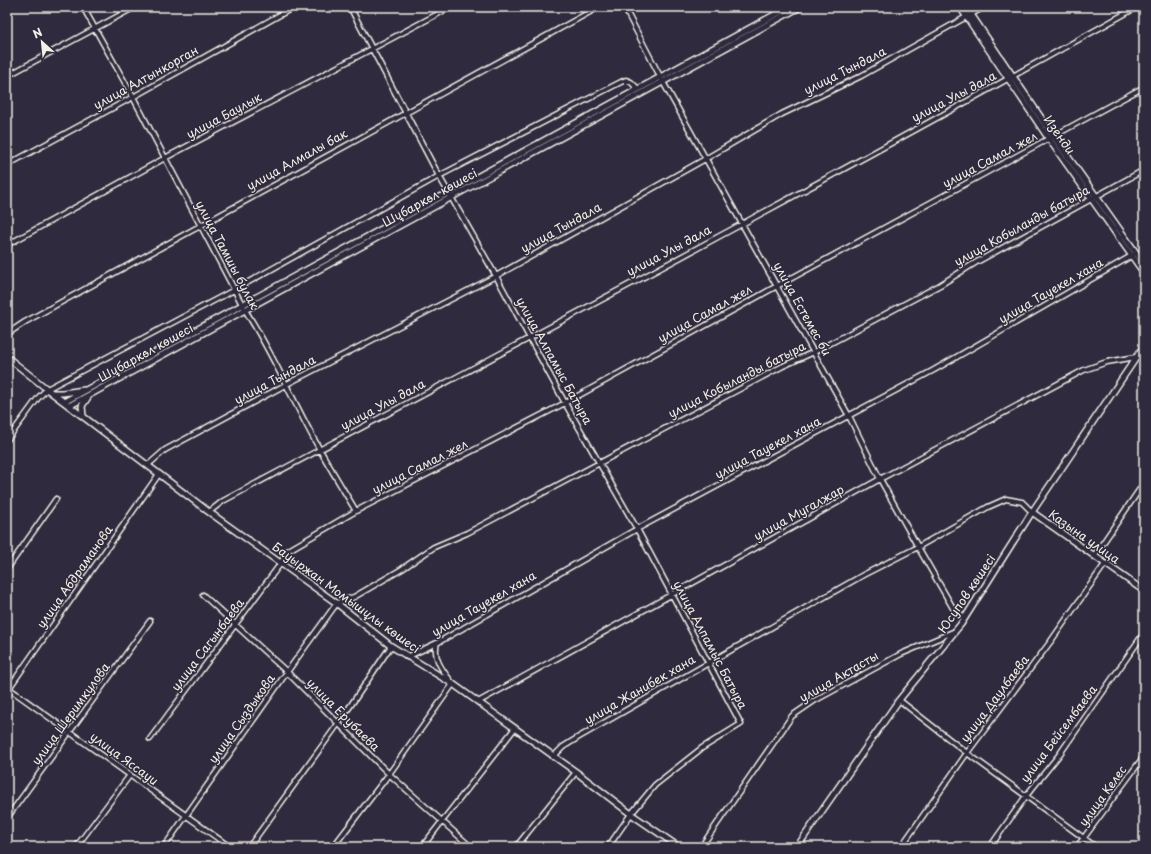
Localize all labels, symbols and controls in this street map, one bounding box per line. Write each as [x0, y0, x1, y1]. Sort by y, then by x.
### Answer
north arrow [22, 22, 62, 62]
text: N [29, 23, 45, 42]
street label: улица Алтынкорган [90, 41, 201, 113]
street label: улица Тындала [800, 41, 889, 99]
street label: улица Улы дала [908, 66, 999, 126]
street label: улица Баулык [183, 87, 265, 143]
street label: Изенди [1040, 111, 1080, 158]
street label: улица Алмалы бак [243, 124, 351, 194]
street label: улица Самал жел [939, 126, 1040, 192]
street label: Шұбаркөл көшесі [379, 164, 480, 231]
street label: улица Кобыланды батыра [951, 180, 1093, 270]
street label: улица Тамшы булак [192, 197, 265, 313]
street label: улица Тындала [517, 197, 605, 257]
street label: улица Улы дала [623, 220, 714, 280]
street label: улица Тауекел хана [995, 253, 1106, 327]
street label: улица Естемес би [770, 258, 836, 359]
street label: улица Самал жел [654, 280, 755, 346]
street label: улица Алпамыс Батыра [512, 294, 598, 428]
street label: Шұбаркөл көшесі [95, 319, 196, 386]
street label: улица Кобыланды батыра [665, 336, 809, 422]
street label: улица Тындала [231, 350, 319, 408]
street label: улица Улы дала [337, 374, 428, 434]
street label: улица Тауекел хана [711, 411, 824, 483]
street label: улица Самал жел [369, 434, 470, 498]
street label: улица Мугалжар [750, 480, 847, 544]
street label: Казына улица [1045, 505, 1124, 568]
street label: улица Абдраманова [32, 521, 117, 631]
street label: Бауыржан Момышұлы көшесі [269, 537, 424, 657]
street label: Юсупов көшесі [933, 550, 999, 636]
street label: улица Тауекел хана [428, 566, 539, 640]
street label: улица Алпамыс Батыра [669, 577, 753, 712]
street label: улица Сагынбаева [166, 594, 248, 694]
street label: улица Актасты [796, 646, 882, 706]
street label: улица Жанибек хана [581, 650, 699, 728]
street label: улица Даулбаева [955, 651, 1033, 746]
street label: улица Шеримкулова [27, 658, 114, 768]
street label: улица Сыздыкова [204, 670, 279, 767]
street label: улица Ерубаева [303, 674, 385, 755]
street label: улица Бейсембаева [1016, 681, 1101, 786]
street label: улица Яссауи [87, 727, 162, 789]
street label: улица Келес [1074, 761, 1131, 829]

